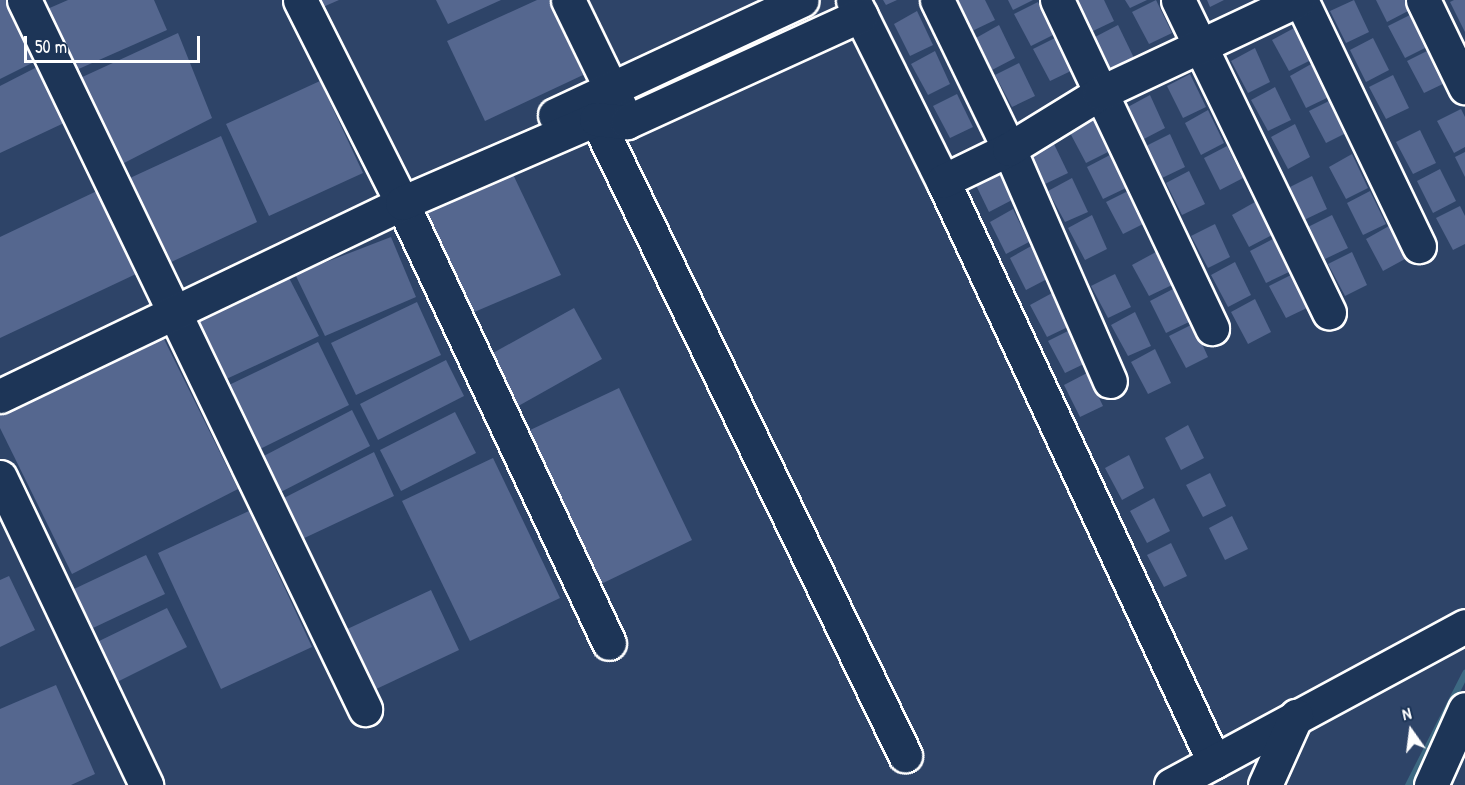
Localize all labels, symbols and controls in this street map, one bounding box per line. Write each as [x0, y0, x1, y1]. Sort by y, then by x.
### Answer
scale bar [27, 24, 202, 62]
text: 50 m [35, 34, 67, 59]
north arrow [1381, 701, 1441, 761]
text: N [1400, 702, 1413, 725]

